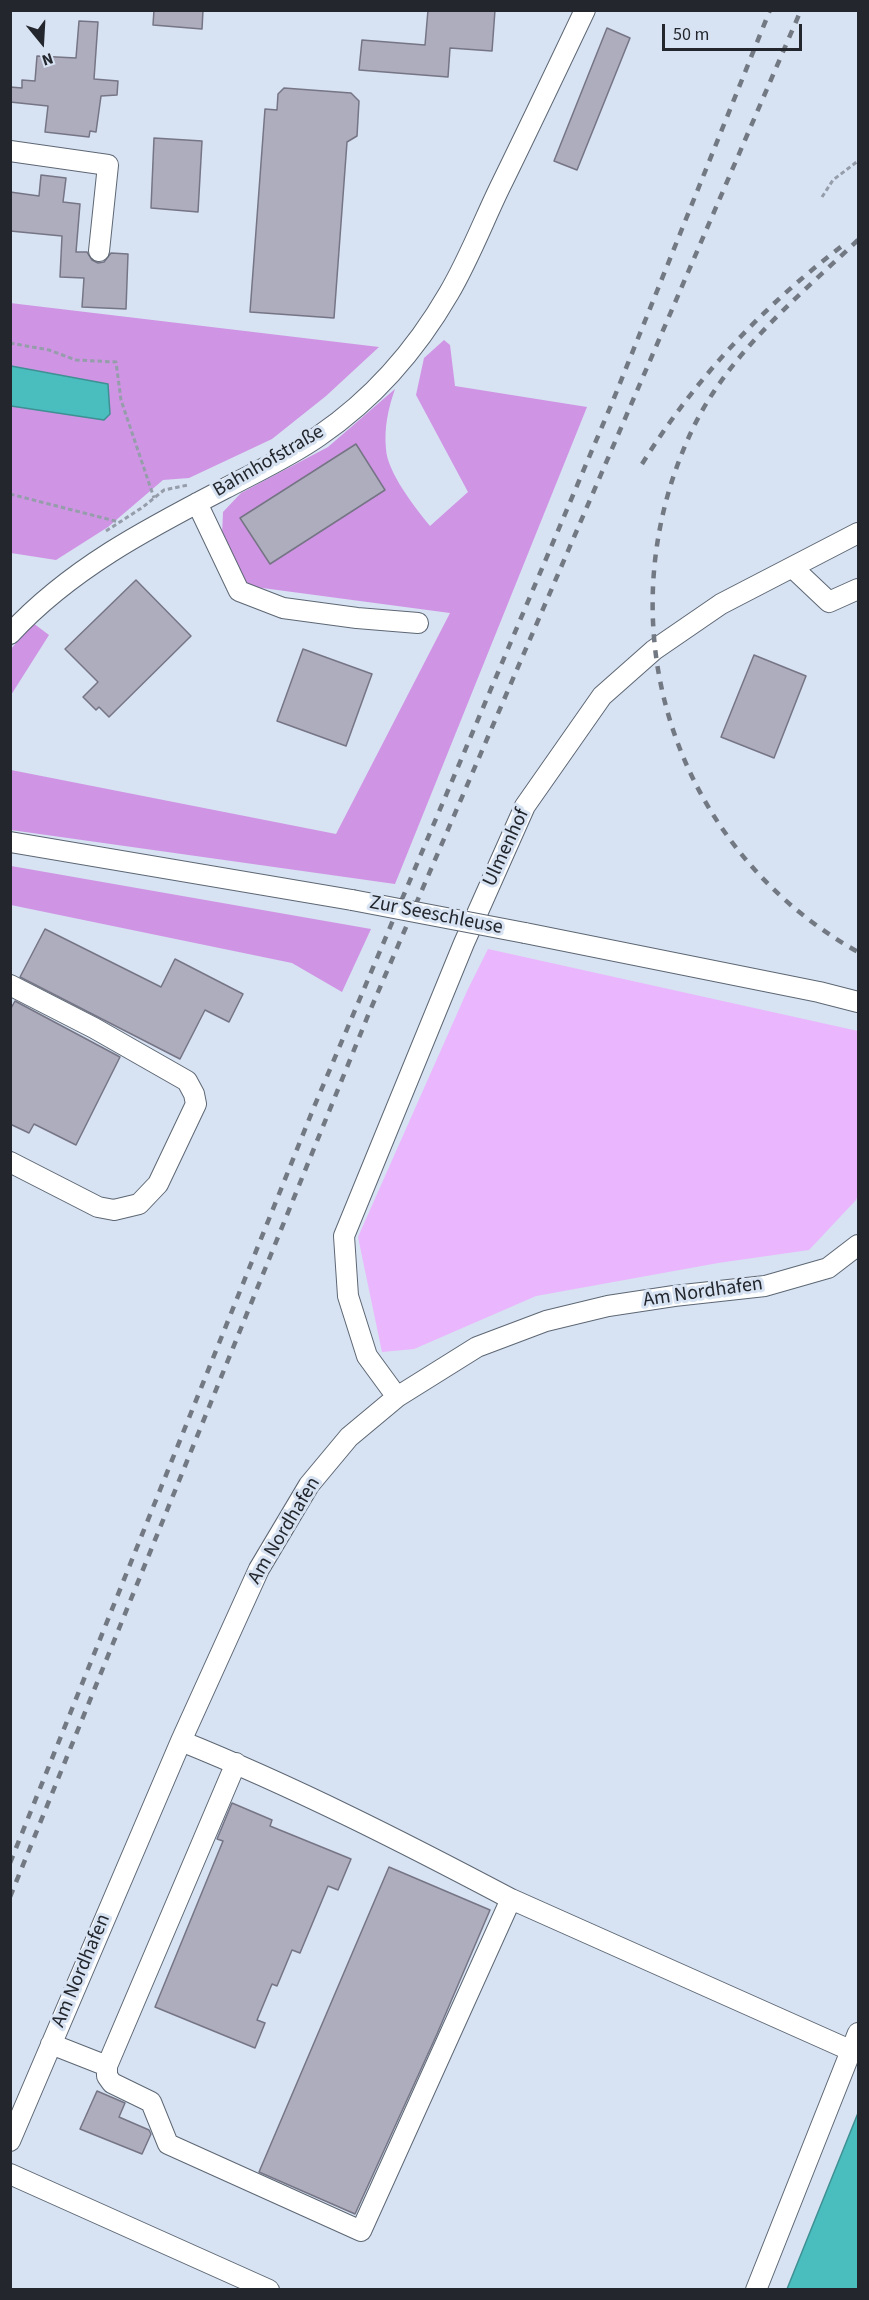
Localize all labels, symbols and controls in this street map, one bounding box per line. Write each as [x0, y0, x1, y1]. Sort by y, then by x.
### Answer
north arrow [12, 12, 72, 72]
scale bar [665, 12, 804, 50]
text: 50 m [673, 22, 709, 47]
text: N [39, 47, 56, 71]
street label: Bahnhofstraße [209, 421, 329, 503]
street label: Ulmenhof [479, 805, 535, 891]
street label: Zur Seeschleuse [367, 891, 505, 941]
street label: Am Nordhafen [642, 1273, 764, 1313]
street label: Am Nordhafen [244, 1473, 326, 1589]
street label: Am Nordhafen [47, 1911, 117, 2031]

